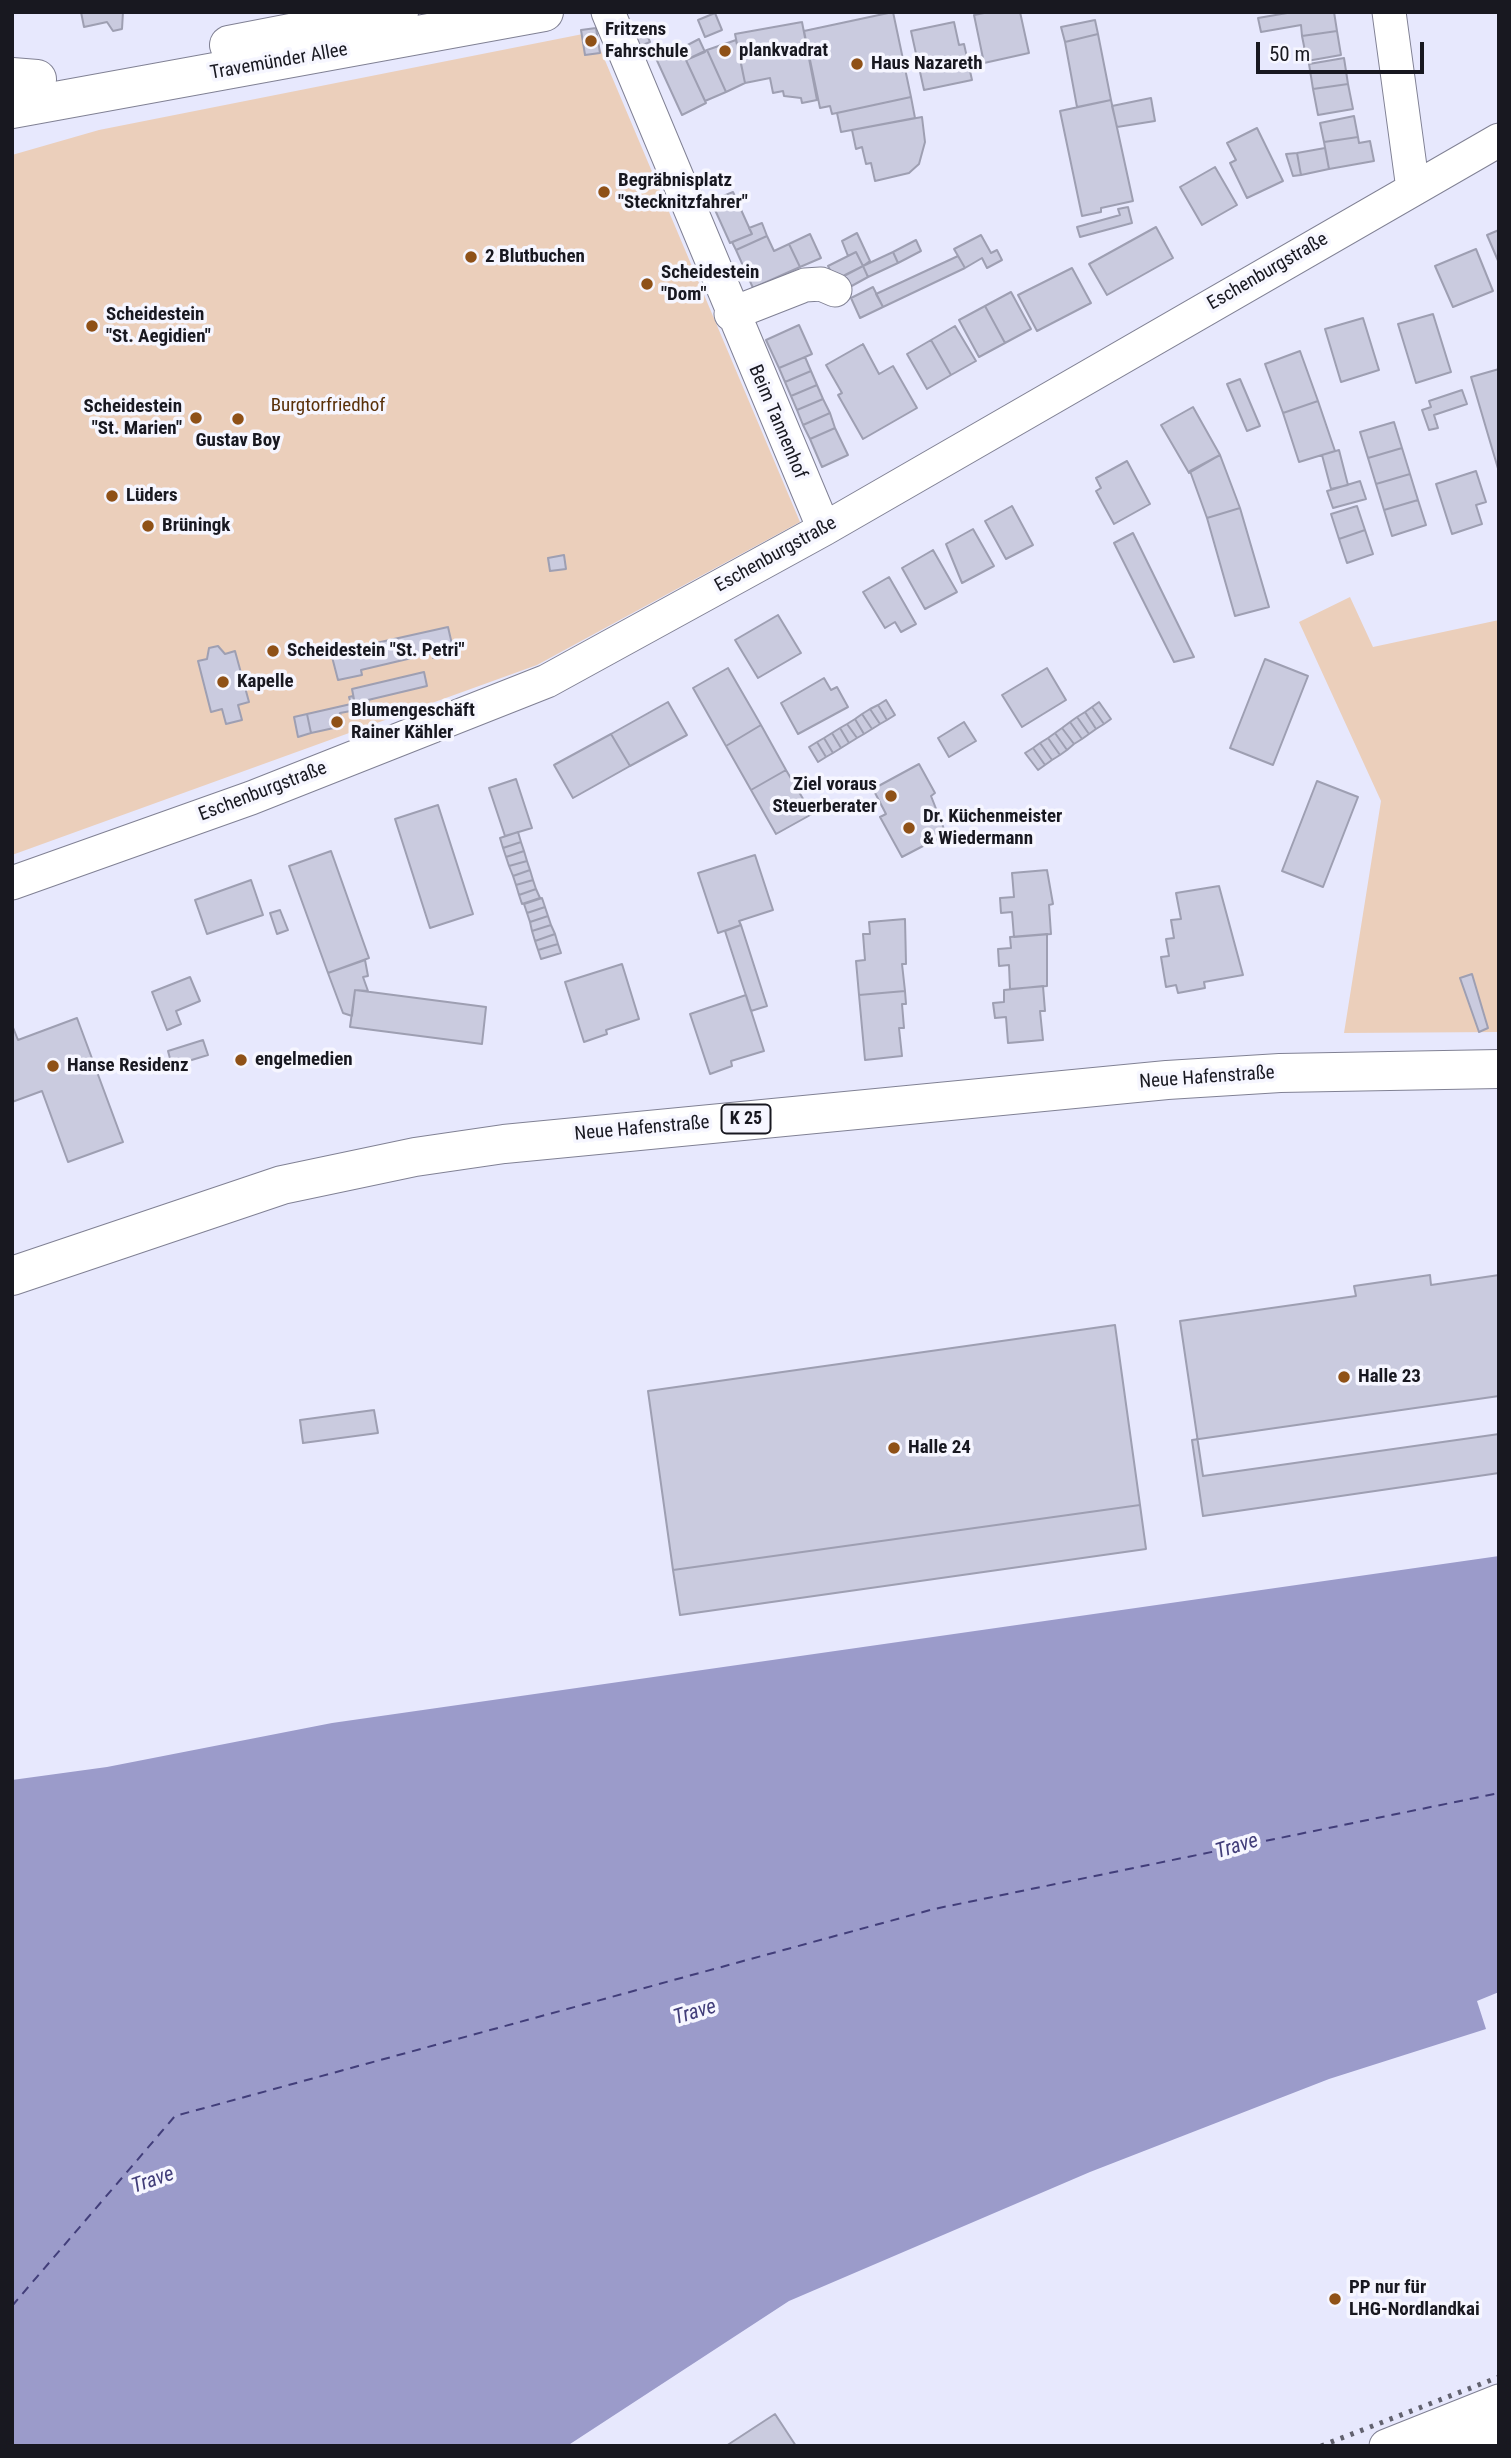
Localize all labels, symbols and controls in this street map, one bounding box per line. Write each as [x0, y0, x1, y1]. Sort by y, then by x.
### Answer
place label: Fritzens Fahrschule [605, 19, 688, 63]
scale bar [1259, 28, 1427, 72]
marker: Fritzens Fahrschule [583, 33, 599, 49]
street label: Travemünder Allee [209, 39, 349, 85]
place label: plankvadrat [739, 40, 828, 62]
text: 50 m [1269, 42, 1310, 66]
marker: plankvadrat [717, 43, 733, 59]
place label: Haus Nazareth [871, 53, 982, 75]
marker: Haus Nazareth [849, 56, 865, 72]
place label: Begräbnisplatz "Stecknitzfahrer" [618, 170, 748, 214]
marker: Begräbnisplatz "Stecknitzfahrer" [596, 184, 612, 200]
street label: Eschenburgstraße [1204, 228, 1332, 316]
place label: 2 Blutbuchen [485, 246, 585, 268]
marker: 2 Blutbuchen [463, 249, 479, 265]
place label: Scheidestein "Dom" [661, 262, 759, 306]
marker: Scheidestein "Dom" [639, 276, 655, 292]
place label: Scheidestein "St. Aegidien" [106, 304, 211, 348]
marker: Scheidestein "St. Aegidien" [84, 318, 100, 334]
street label: Beim Tannenhof [743, 362, 811, 482]
park label: Burgtorfriedhof [271, 395, 385, 417]
place label: Scheidestein "St. Marien" [84, 396, 182, 440]
marker: Scheidestein "St. Marien" [188, 410, 204, 426]
marker: Gustav Boy [230, 411, 246, 427]
place label: Gustav Boy [195, 430, 281, 452]
place label: Lüders [126, 485, 178, 507]
marker: Lüders [104, 488, 120, 504]
street label: Eschenburgstraße [711, 512, 841, 598]
place label: Brüningk [162, 515, 230, 537]
marker: Brüningk [140, 518, 156, 534]
place label: Scheidestein "St. Petri" [287, 640, 465, 662]
marker: Scheidestein "St. Petri" [265, 643, 281, 659]
place label: Kapelle [237, 671, 294, 693]
marker: Kapelle [215, 674, 231, 690]
place label: Blumengeschäft Rainer Kähler [351, 700, 475, 744]
marker: Blumengeschäft Rainer Kähler [329, 714, 345, 730]
street label: Eschenburgstraße [196, 757, 330, 827]
place label: Ziel voraus Steuerberater [772, 774, 877, 818]
marker: Ziel voraus Steuerberater [883, 788, 899, 804]
place label: Dr. Küchenmeister & Wiedermann [923, 806, 1062, 850]
marker: Dr. Küchenmeister & Wiedermann [901, 820, 917, 836]
place label: engelmedien [255, 1049, 353, 1071]
marker: engelmedien [233, 1052, 249, 1068]
place label: Hanse Residenz [67, 1055, 189, 1077]
marker: Hanse Residenz [45, 1058, 61, 1074]
street label: Neue Hafenstraße [1139, 1062, 1275, 1094]
road number: K 25 [722, 1104, 770, 1134]
street label: Neue Hafenstraße [573, 1112, 711, 1146]
place label: Halle 23 [1358, 1366, 1421, 1388]
marker: Halle 23 [1336, 1369, 1352, 1385]
place label: Halle 24 [908, 1437, 971, 1459]
marker: Halle 24 [886, 1440, 902, 1456]
water label: Trave [1213, 1829, 1261, 1865]
water label: Trave [671, 1995, 719, 2031]
water label: Trave [128, 2162, 178, 2200]
place label: PP nur für LHG-Nordlandkai [1349, 2277, 1480, 2321]
marker: PP nur für LHG-Nordlandkai [1327, 2291, 1343, 2307]

